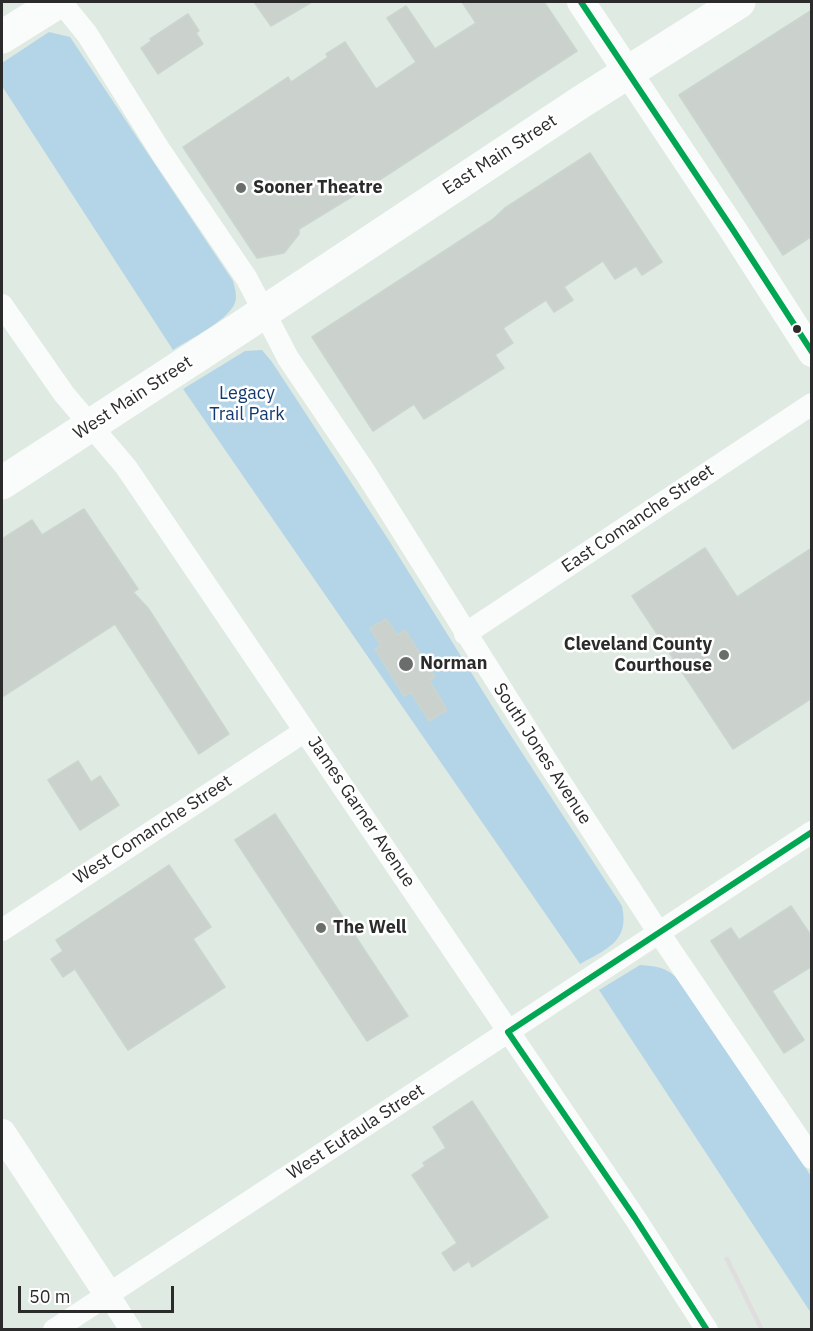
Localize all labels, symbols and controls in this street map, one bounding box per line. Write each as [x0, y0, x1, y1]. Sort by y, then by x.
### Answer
street label: East Main Street [439, 110, 561, 200]
place label: Sooner Theatre [253, 177, 383, 199]
marker: Sooner Theatre [234, 181, 248, 195]
unlabelled marker [791, 323, 803, 335]
street label: West Main Street [69, 352, 197, 444]
park label: Legacy Trail Park [209, 383, 285, 426]
street label: East Comanche Street [558, 460, 718, 578]
place label: Cleveland County Courthouse [564, 634, 712, 676]
marker: Cleveland County Courthouse [717, 648, 731, 662]
place label: Norman [420, 653, 488, 675]
marker: Norman [397, 655, 415, 673]
street label: South Jones Avenue [488, 679, 596, 829]
street label: James Garner Avenue [303, 733, 419, 891]
street label: West Comanche Street [70, 771, 236, 889]
place label: The Well [333, 917, 407, 939]
marker: The Well [314, 921, 328, 935]
street label: West Eufaula Street [283, 1080, 429, 1184]
scale bar [21, 1274, 177, 1312]
text: 50 m [29, 1285, 71, 1308]

